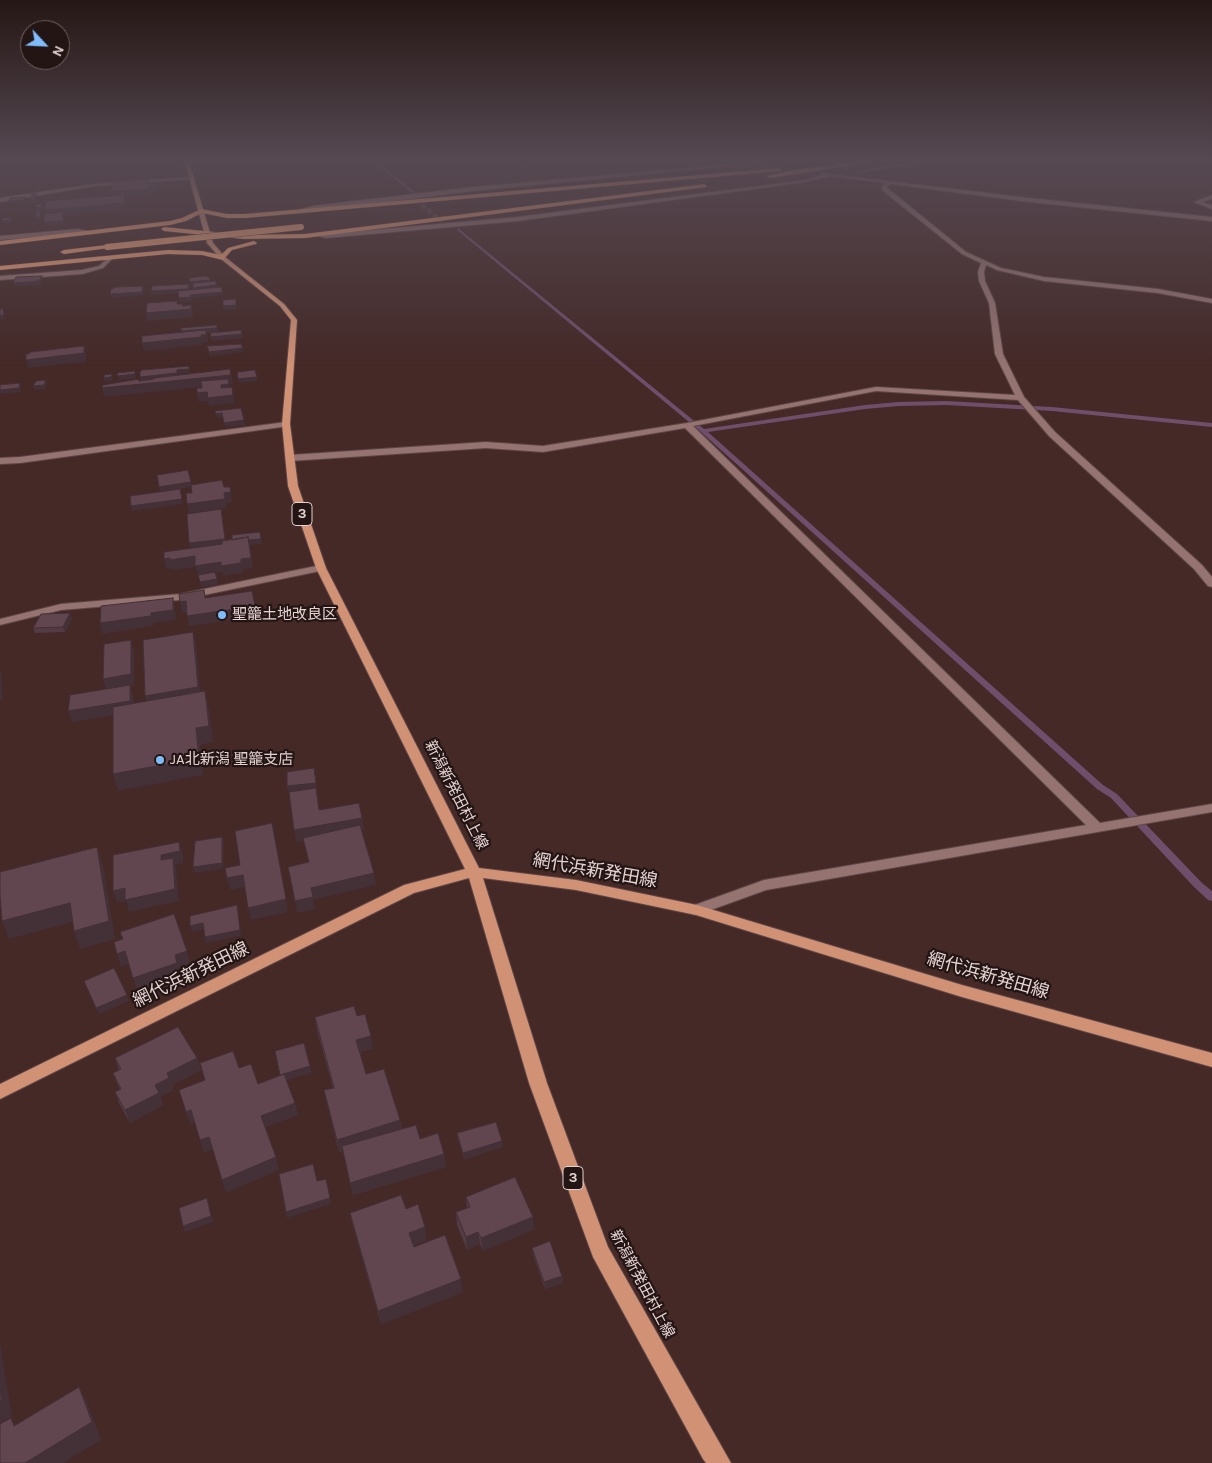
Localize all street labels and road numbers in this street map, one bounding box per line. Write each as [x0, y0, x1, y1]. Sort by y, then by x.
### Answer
road number: 3 [292, 502, 312, 526]
street label: 新潟新発田村上線 [421, 737, 491, 853]
street label: 網代浜新発田線 [531, 849, 659, 893]
street label: 網代浜新発田線 [130, 938, 252, 1012]
street label: 網代浜新発田線 [924, 948, 1052, 1004]
road number: 3 [563, 1166, 583, 1190]
street label: 新潟新発田村上線 [606, 1227, 678, 1341]

